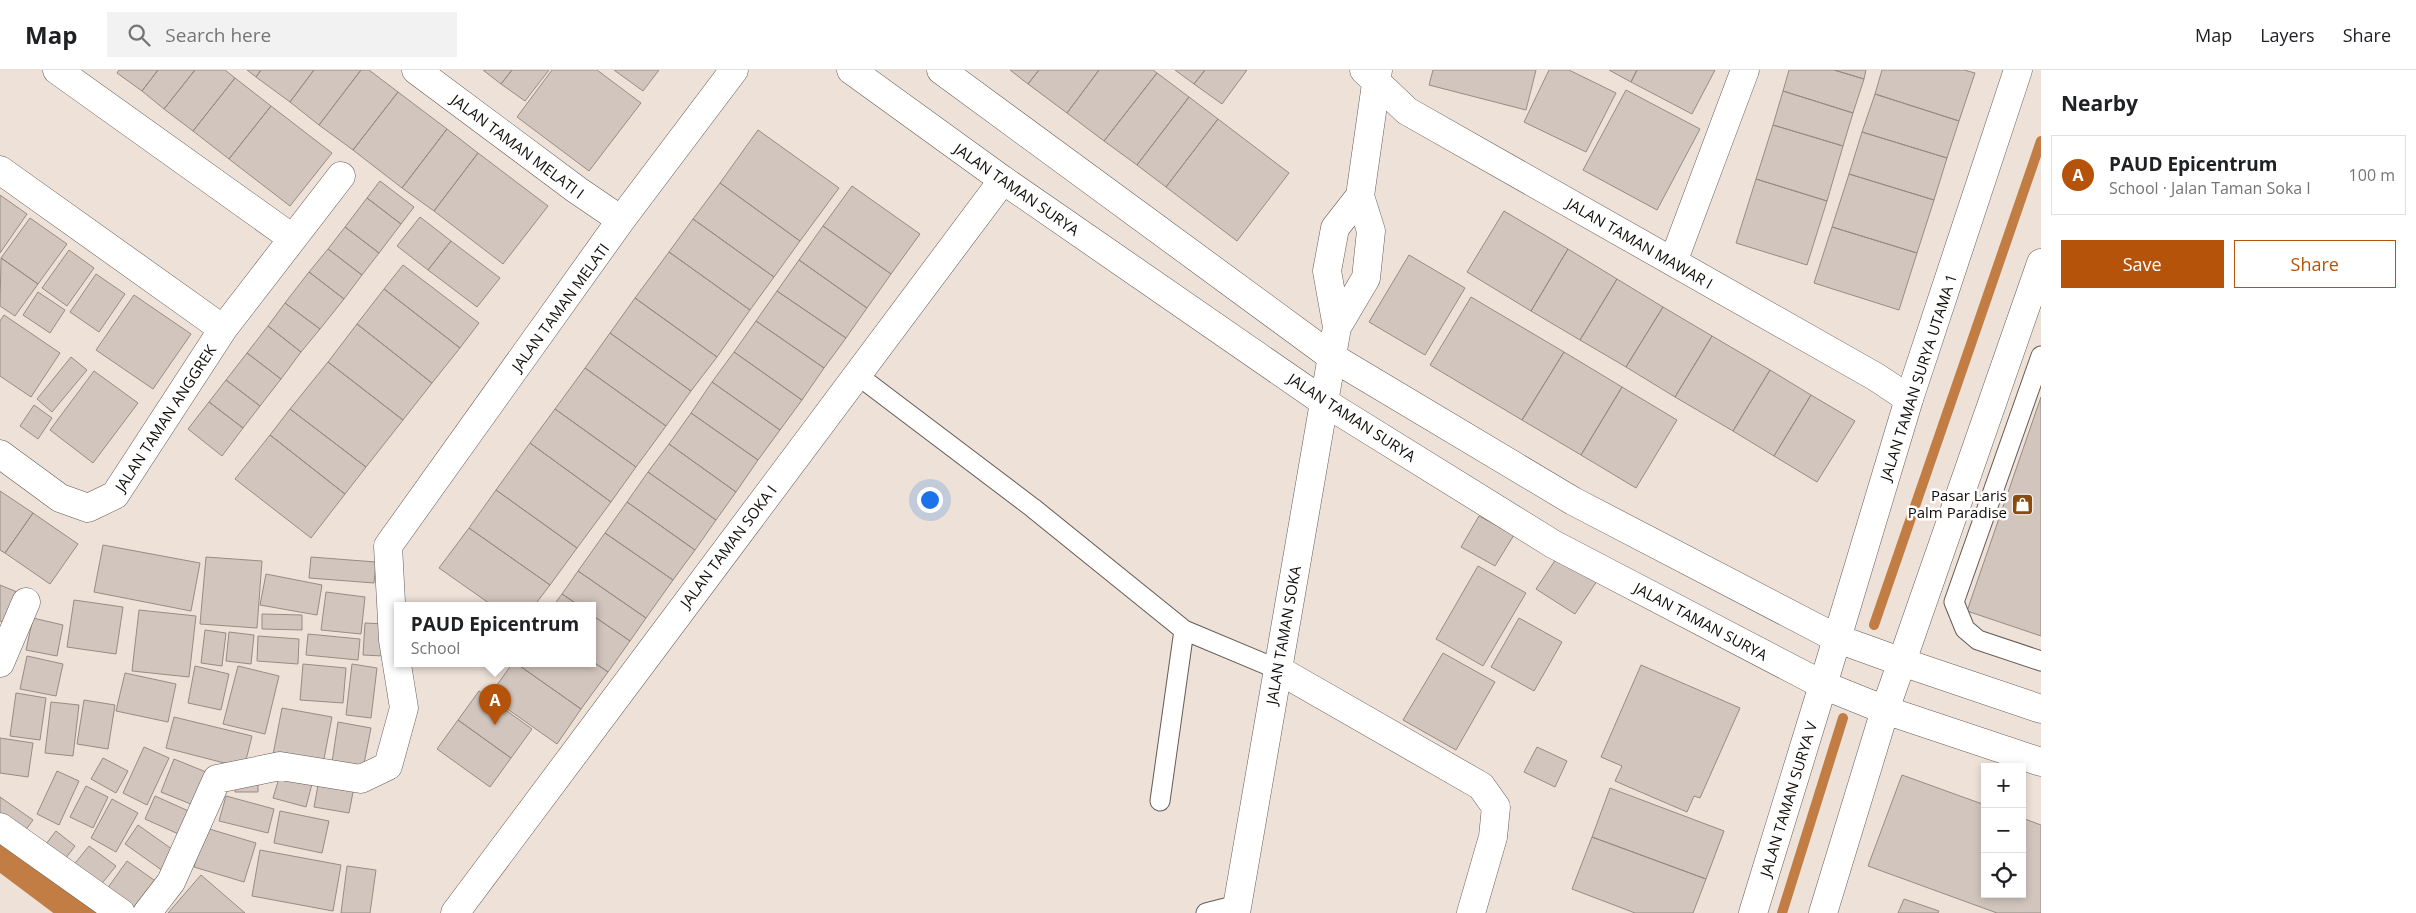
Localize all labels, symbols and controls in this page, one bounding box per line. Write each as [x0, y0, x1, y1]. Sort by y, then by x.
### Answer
search box [107, 12, 457, 57]
text: Map [25, 18, 77, 51]
icon: search [125, 21, 153, 49]
text: Search here [165, 22, 271, 48]
text: Map [2195, 23, 2232, 47]
text: Layers [2260, 23, 2315, 47]
text: Share [2343, 23, 2391, 47]
street label: JALAN TAMAN MELATI I [446, 88, 589, 203]
text: Nearby [2061, 89, 2138, 117]
street label: JALAN TAMAN SURYA [949, 137, 1084, 240]
text: PAUD Epicentrum [2109, 151, 2277, 177]
text: A [2072, 164, 2084, 186]
text: 100 m [2349, 164, 2395, 186]
text: School · Jalan Taman Soka I [2109, 177, 2311, 199]
street label: JALAN TAMAN MAWAR I [1562, 192, 1717, 293]
street label: JALAN TAMAN MELATI [506, 239, 613, 377]
button: Save [2061, 240, 2224, 288]
button: Share [2234, 240, 2396, 288]
street label: JALAN TAMAN SURYA UTAMA 1 [1874, 271, 1961, 485]
street label: JALAN TAMAN ANGGREK [109, 340, 220, 497]
street label: JALAN TAMAN SURYA [1283, 367, 1420, 466]
street label: JALAN TAMAN SOKA I [674, 481, 781, 613]
place label: Pasar Laris Palm Paradise [1908, 485, 2007, 522]
your location [917, 487, 943, 513]
shop icon: Pasar Laris Palm Paradise [2011, 492, 2035, 516]
street label: JALAN TAMAN SOKA [1261, 564, 1305, 708]
street label: JALAN TAMAN SURYA [1629, 576, 1772, 665]
popup [394, 602, 596, 667]
text: PAUD Epicentrum [411, 611, 579, 637]
text: School [411, 637, 460, 659]
pin: A [479, 684, 511, 725]
street label: JALAN TAMAN SURYA V [1754, 719, 1821, 881]
map controls [1981, 763, 2026, 898]
button: + [1981, 763, 2026, 808]
button: − [1981, 808, 2026, 853]
button: locate [1981, 853, 2026, 898]

